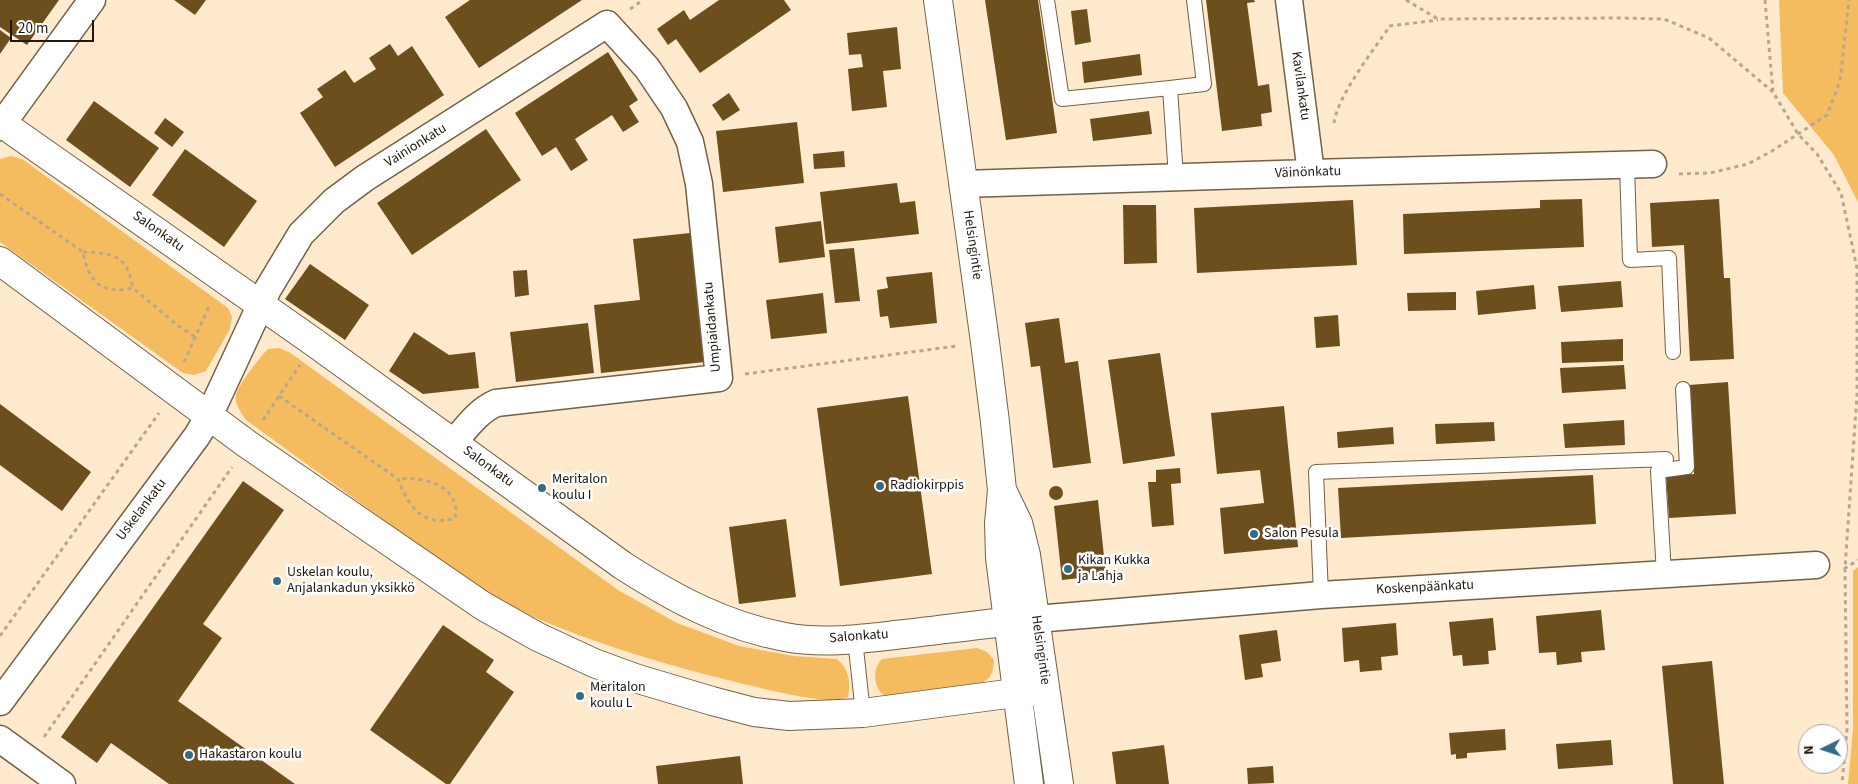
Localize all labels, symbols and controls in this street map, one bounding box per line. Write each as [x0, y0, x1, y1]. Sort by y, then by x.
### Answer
scale bar [12, 10, 96, 42]
text: 20 m [18, 18, 48, 39]
street label: Kavilankatu [1287, 50, 1313, 122]
street label: Vainionkatu [382, 120, 450, 172]
street label: Väinönkatu [1275, 163, 1341, 183]
street label: Salonkatu [129, 208, 187, 256]
street label: Helsingintie [959, 209, 985, 281]
street label: Umpiaidankatu [701, 281, 725, 373]
street label: Salonkatu [459, 443, 517, 491]
place label: Meritalon koulu I [552, 472, 608, 504]
street label: Uskelankatu [113, 476, 171, 544]
place label: Radiokirppis [890, 478, 964, 494]
marker: Radiokirppis [874, 480, 886, 492]
marker: Meritalon koulu I [536, 482, 548, 494]
place label: Salon Pesula [1264, 526, 1339, 542]
marker: Salon Pesula [1248, 528, 1260, 540]
place label: Kikan Kukka ja Lahja [1078, 553, 1150, 586]
marker: Kikan Kukka ja Lahja [1062, 563, 1074, 575]
place label: Uskelan koulu, Anjalankadun yksikkö [287, 565, 415, 598]
marker: Uskelan koulu, Anjalankadun yksikkö [271, 575, 283, 587]
street label: Koskenpäänkatu [1376, 577, 1474, 599]
street label: Helsingintie [1027, 614, 1053, 686]
street label: Salonkatu [829, 627, 889, 647]
place label: Meritalon koulu L [590, 680, 646, 712]
marker: Meritalon koulu L [574, 690, 586, 702]
north arrow [1798, 724, 1848, 774]
text: N [1799, 745, 1819, 755]
place label: Hakastaron koulu [199, 747, 302, 763]
marker: Hakastaron koulu [183, 749, 195, 761]

